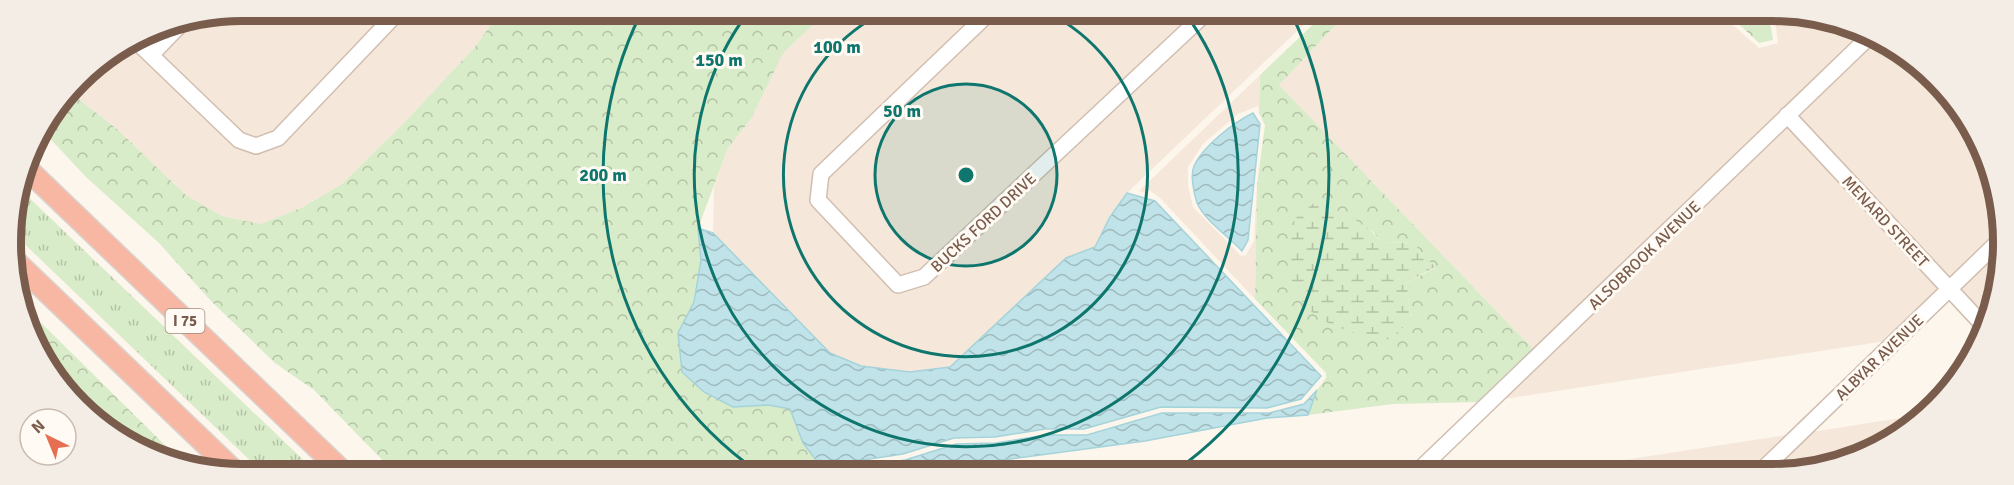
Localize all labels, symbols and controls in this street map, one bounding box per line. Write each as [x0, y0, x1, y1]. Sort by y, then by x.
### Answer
text: 100 m [813, 36, 861, 58]
text: 150 m [695, 49, 743, 71]
text: 50 m [883, 100, 921, 122]
text: 200 m [579, 164, 627, 186]
centre of rings [956, 165, 976, 185]
street label: BUCKS FORD DRIVE [927, 169, 1041, 277]
street label: MENARD STREET [1838, 172, 1933, 272]
street label: ALSOBROOK AVENUE [1584, 197, 1705, 314]
road number: I 75 [166, 309, 204, 333]
street label: ALBYAR AVENUE [1831, 310, 1928, 405]
north arrow [18, 407, 78, 467]
text: N [28, 416, 49, 438]

